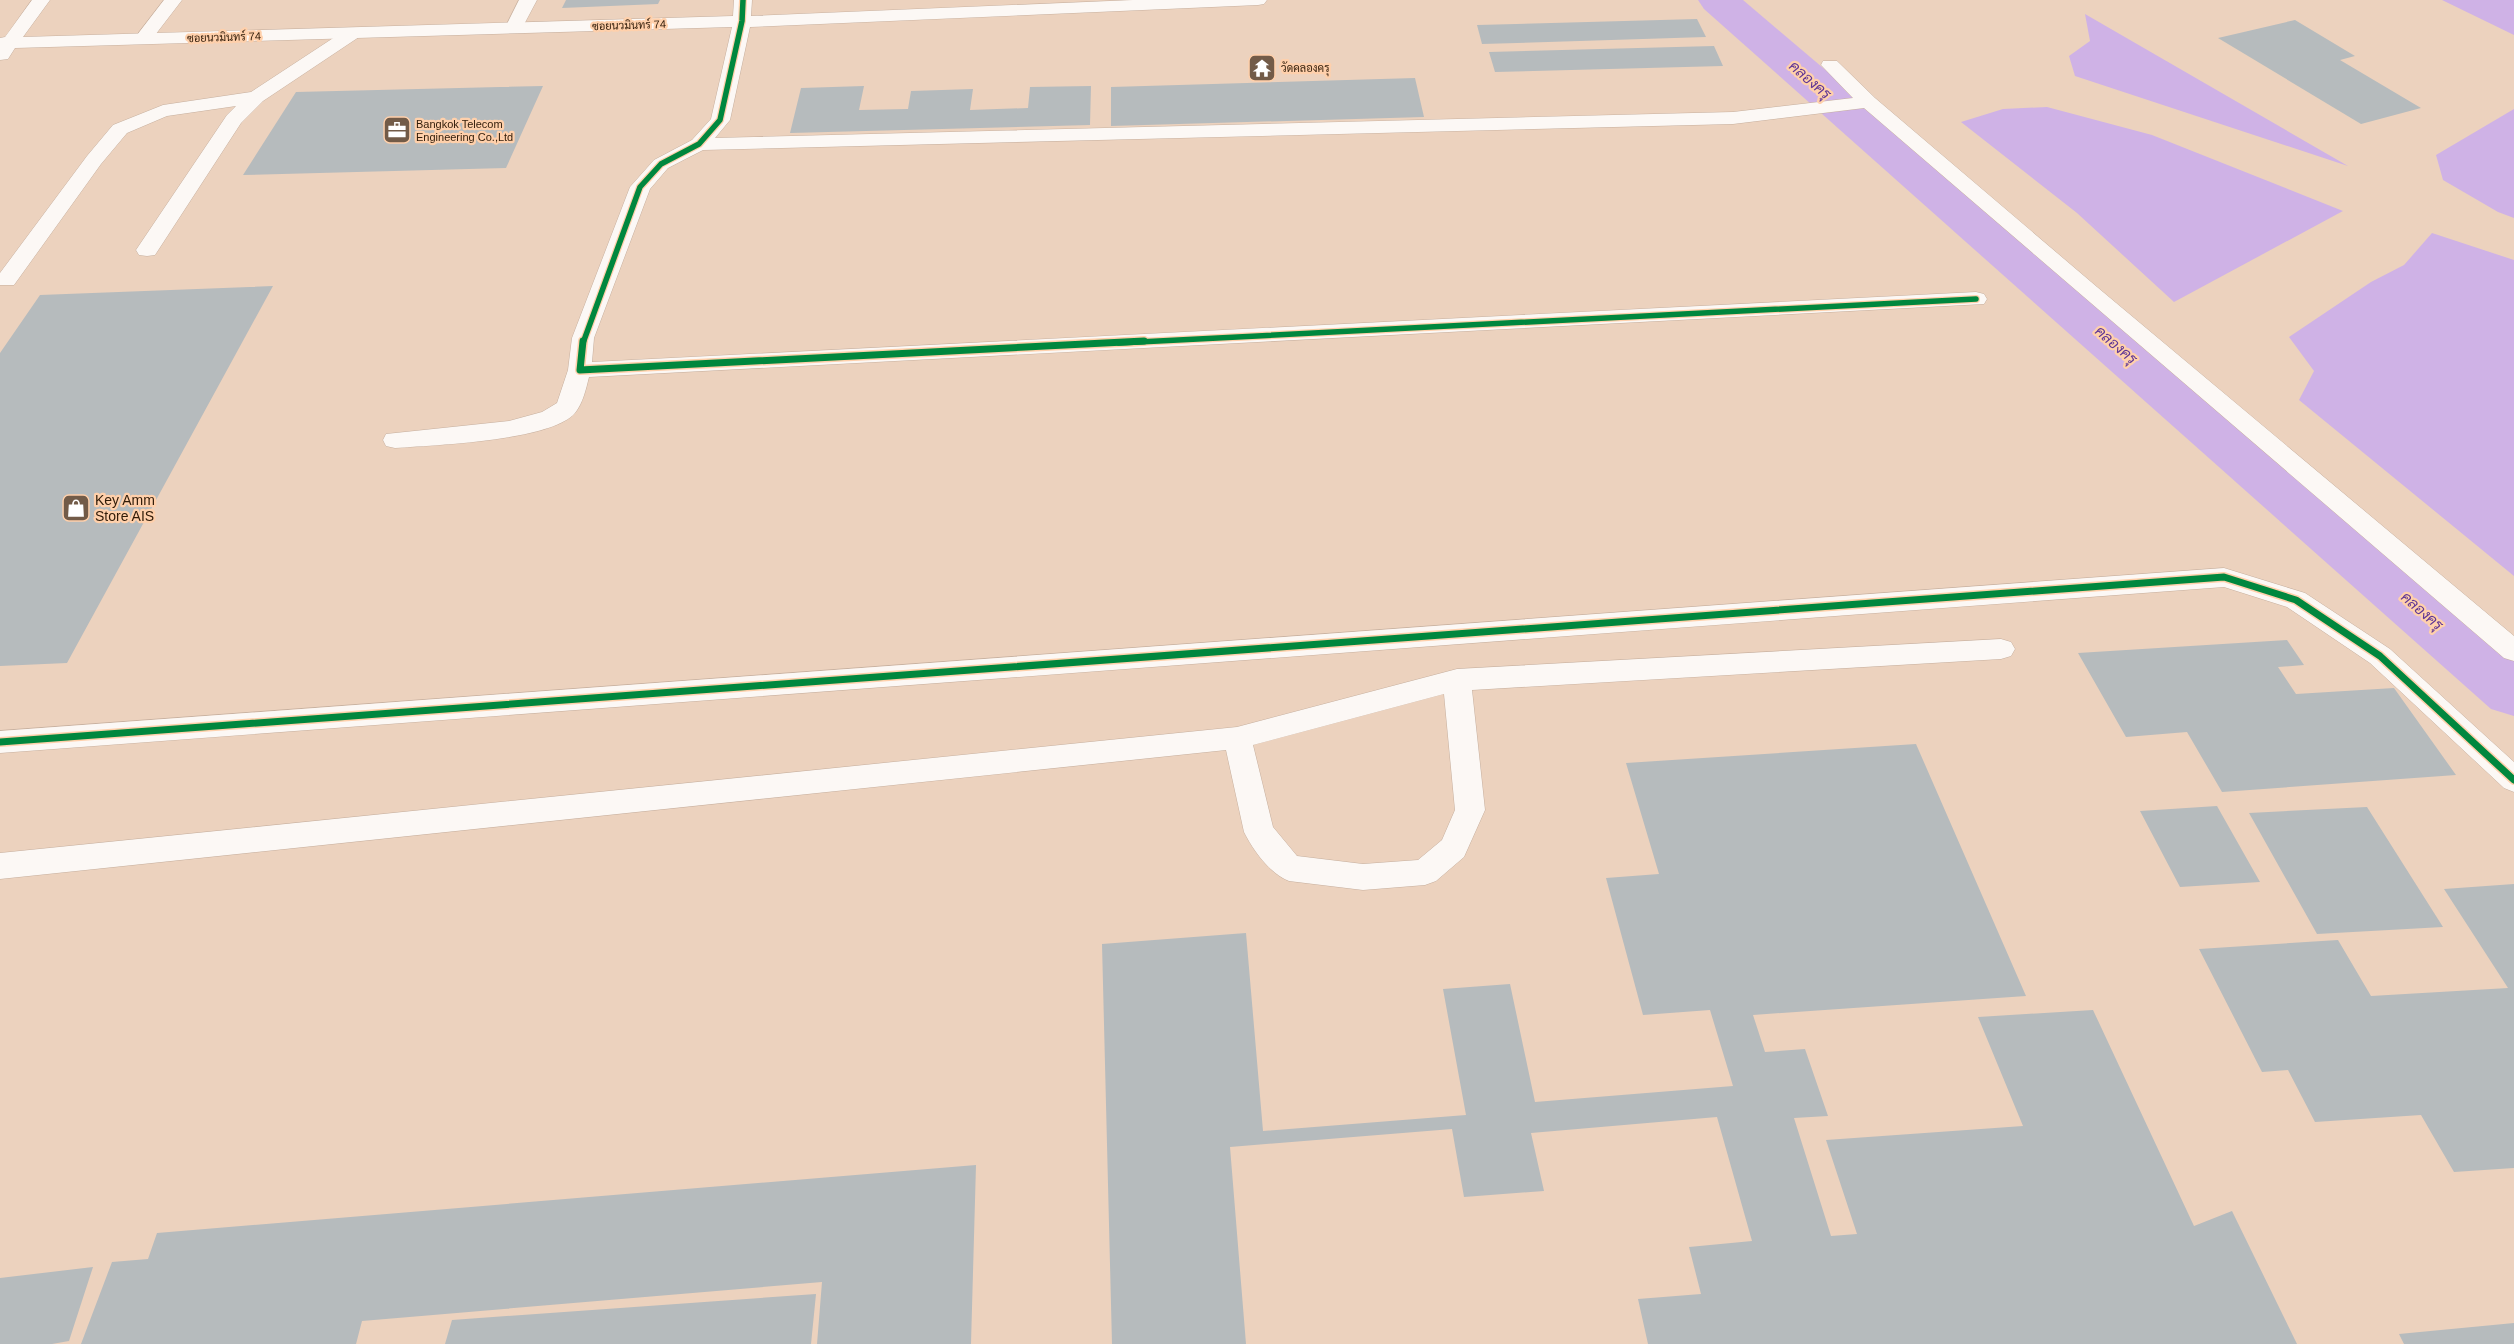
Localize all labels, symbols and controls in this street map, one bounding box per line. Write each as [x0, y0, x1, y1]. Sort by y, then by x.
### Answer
street label: ซอยนวมินทร์ 74 [592, 16, 666, 32]
street label: ซอยนวมินทร์ 74 [187, 28, 261, 44]
temple icon: วัดคลองครุ [1247, 53, 1277, 83]
water label: คลองครุ [1784, 57, 1835, 105]
place label: วัดคลองครุ [1281, 61, 1330, 77]
office icon: Bangkok Telecom Engineering Co.,Ltd [382, 115, 412, 145]
place label: Bangkok Telecom Engineering Co.,Ltd [416, 118, 513, 143]
water label: คลองครุ [2090, 322, 2141, 370]
place label: Key Amm Store AIS [95, 492, 155, 524]
shop icon: Key Amm Store AIS [61, 493, 91, 523]
water label: คลองครุ [2396, 588, 2447, 636]

